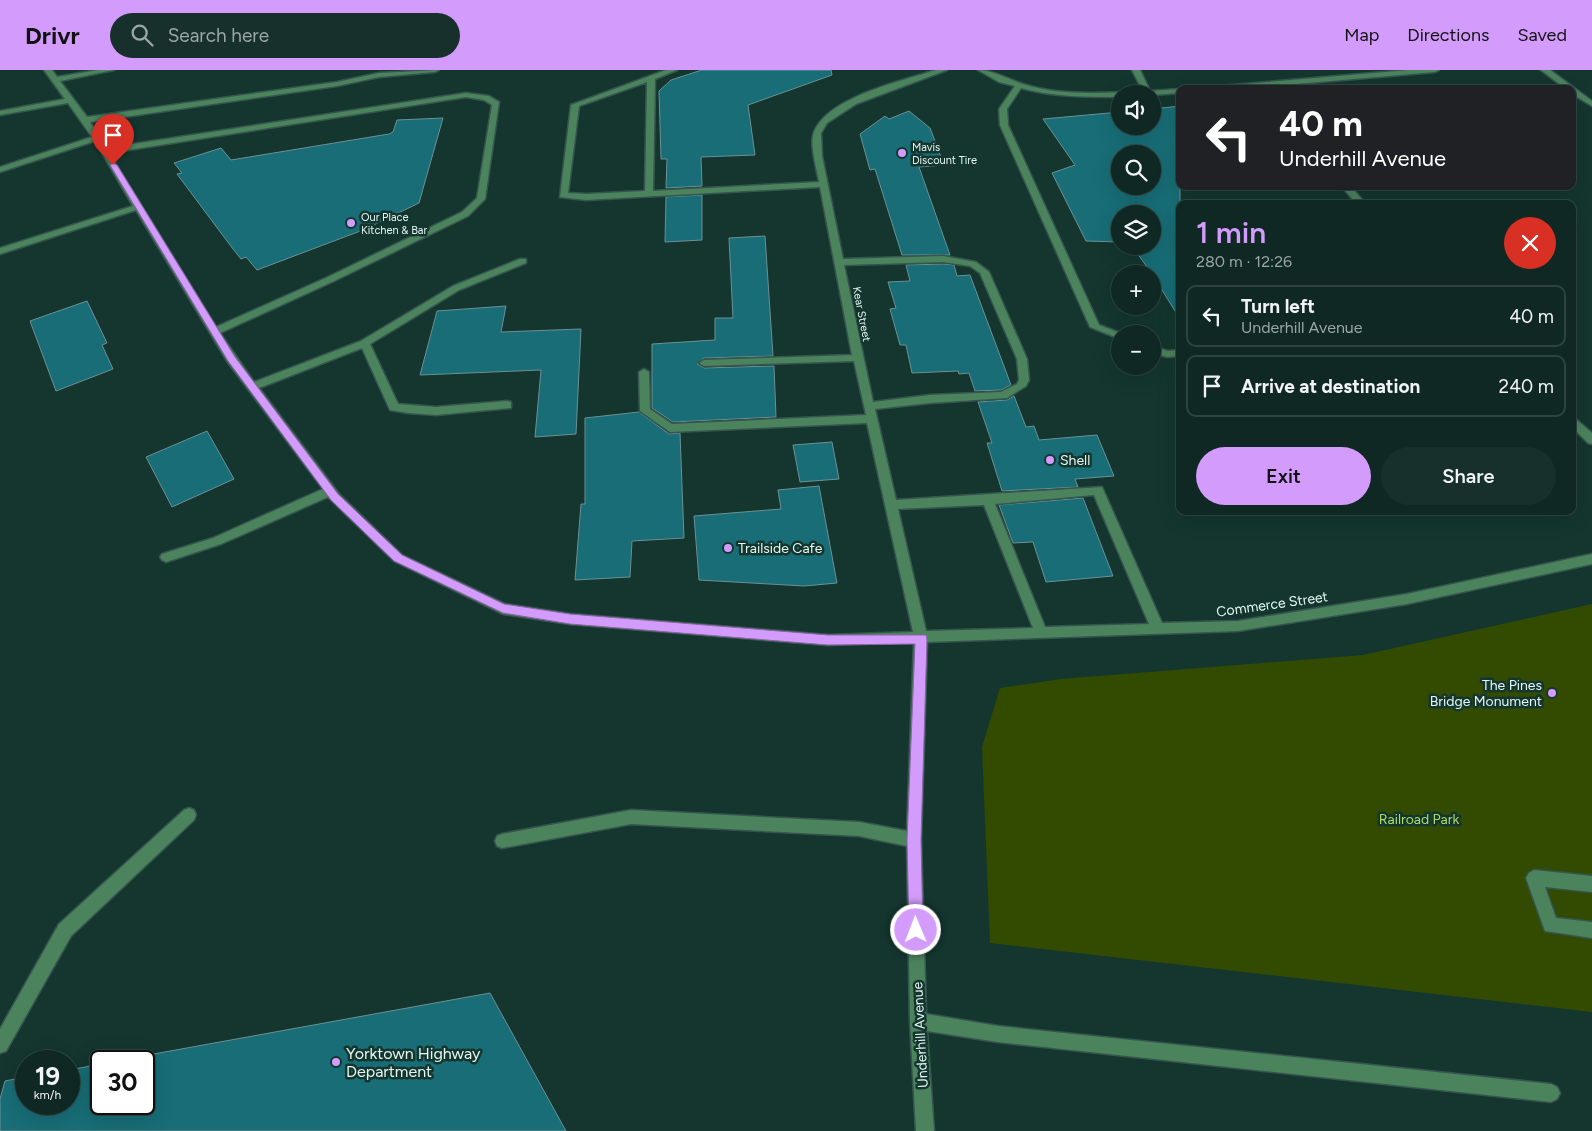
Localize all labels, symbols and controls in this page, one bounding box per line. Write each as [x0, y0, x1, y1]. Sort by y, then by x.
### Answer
search box [110, 13, 460, 58]
text: Drivr [25, 21, 80, 50]
icon: search [128, 21, 156, 49]
text: Search here [168, 24, 269, 47]
text: Map [1344, 24, 1379, 46]
text: Directions [1407, 24, 1489, 46]
text: Saved [1517, 24, 1567, 46]
map controls [1111, 85, 1161, 375]
button: sound [1111, 85, 1161, 135]
text: 40 m [1279, 103, 1363, 145]
icon: left [1196, 105, 1261, 170]
pin [92, 114, 134, 165]
icon: arrive [99, 121, 127, 149]
place label: Mavis Discount Tire [912, 141, 977, 167]
button: search [1111, 145, 1161, 195]
text: Underhill Avenue [1279, 145, 1446, 172]
marker: Mavis Discount Tire [896, 147, 908, 159]
button: layers [1111, 205, 1161, 255]
place label: Our Place Kitchen & Bar [361, 211, 427, 237]
text: 1 min [1196, 214, 1266, 251]
marker: Our Place Kitchen & Bar [345, 217, 357, 229]
button: close [1504, 217, 1556, 269]
text: 280 m · 12:26 [1196, 252, 1292, 271]
button: + [1111, 265, 1161, 315]
street label: Kear Street [850, 286, 873, 343]
text: Turn left [1241, 295, 1315, 318]
icon: left [1198, 302, 1226, 330]
text: 40 m [1509, 305, 1554, 328]
text: Underhill Avenue [1241, 318, 1363, 337]
button: − [1111, 325, 1161, 375]
icon: arrive [1198, 372, 1226, 400]
text: Arrive at destination [1241, 375, 1420, 398]
text: 240 m [1499, 375, 1554, 398]
button: Exit [1196, 447, 1371, 505]
button: Share [1381, 447, 1556, 505]
place label: Shell [1060, 452, 1090, 469]
marker: Shell [1044, 454, 1056, 466]
place label: Trailside Cafe [738, 540, 823, 557]
marker: Trailside Cafe [722, 542, 734, 554]
street label: Commerce Street [1215, 588, 1329, 621]
place label: The Pines Bridge Monument [1430, 677, 1542, 710]
marker: The Pines Bridge Monument [1546, 687, 1558, 699]
park label: Railroad Park [1379, 811, 1459, 828]
position arrow [889, 903, 941, 955]
street label: Underhill Avenue [909, 981, 932, 1089]
place label: Yorktown Highway Department [346, 1044, 481, 1081]
speed limit sign: 30 [90, 1050, 155, 1115]
marker: Yorktown Highway Department [330, 1056, 342, 1068]
text: 19 [35, 1061, 60, 1091]
text: km/h [34, 1088, 61, 1102]

